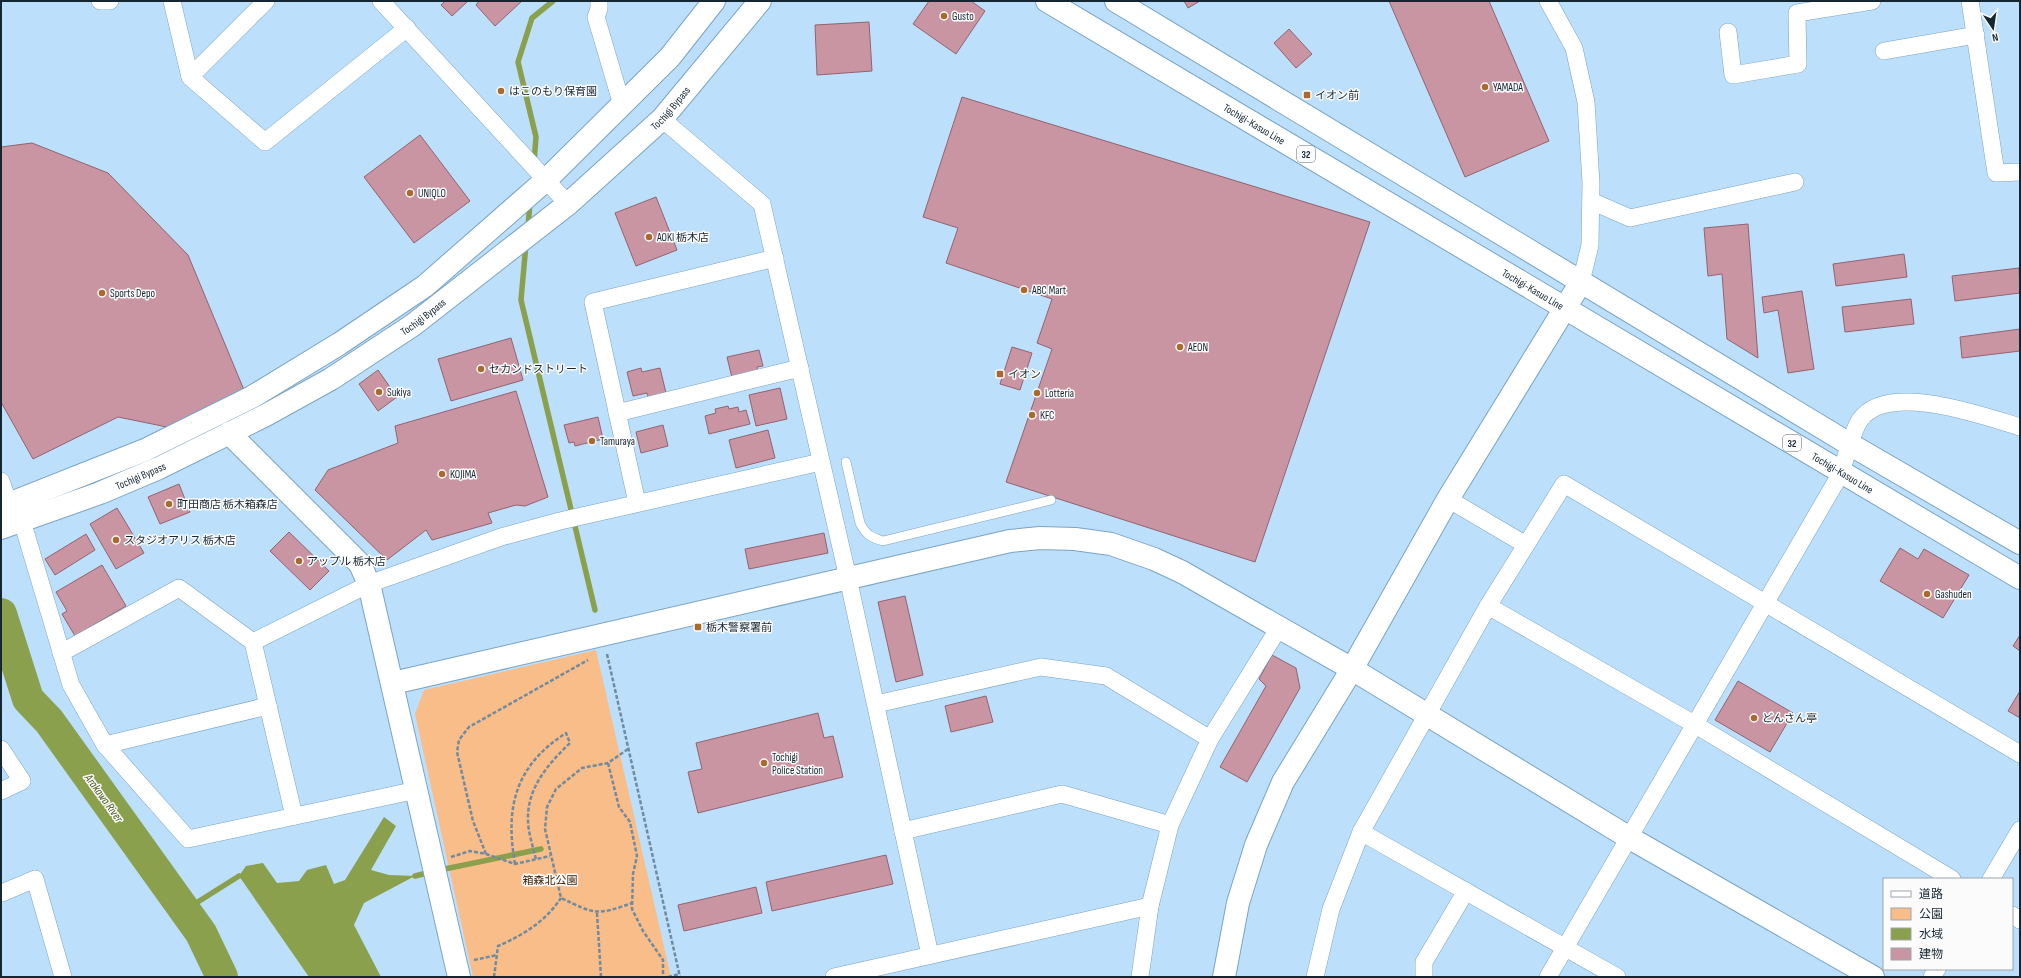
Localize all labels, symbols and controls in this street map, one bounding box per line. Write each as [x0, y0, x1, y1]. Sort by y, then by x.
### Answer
north arrow [1973, 8, 2013, 48]
place label: Gusto [952, 10, 974, 23]
marker: Gusto [939, 11, 949, 21]
text: N [1991, 30, 1999, 44]
place label: YAMADA [1493, 81, 1523, 94]
marker: YAMADA [1480, 82, 1490, 92]
street label: Tochigi Bypass [648, 84, 693, 133]
place label: はこのもり保育園 [509, 85, 597, 98]
marker: はこのもり保育園 [496, 86, 506, 96]
place label: イオン前 [1315, 89, 1359, 102]
marker: イオン前 [1302, 90, 1312, 100]
street label: Tochigi-Kasuo Line [1221, 101, 1287, 148]
road number: 32 [1297, 146, 1315, 162]
place label: UNIQLO [418, 187, 446, 200]
marker: UNIQLO [405, 188, 415, 198]
place label: AOKI 栃木店 [656, 231, 709, 244]
marker: AOKI 栃木店 [644, 232, 654, 242]
street label: Tochigi-Kasuo Line [1500, 266, 1566, 313]
place label: ABC Mart [1031, 284, 1067, 297]
marker: ABC Mart [1019, 285, 1029, 295]
place label: Sports Depo [110, 287, 155, 300]
marker: Sports Depo [97, 288, 107, 298]
street label: Tochigi Bypass [398, 296, 449, 338]
place label: AEON [1187, 341, 1208, 354]
marker: AEON [1175, 342, 1185, 352]
place label: セカンドストリート [489, 363, 588, 376]
marker: セカンドストリート [476, 364, 486, 374]
place label: イオン [1008, 368, 1041, 381]
marker: イオン [995, 369, 1005, 379]
place label: Sukiya [387, 386, 411, 399]
marker: Sukiya [374, 387, 384, 397]
place label: Lotteria [1045, 387, 1074, 400]
marker: Lotteria [1032, 388, 1042, 398]
place label: KFC [1040, 409, 1054, 422]
marker: KFC [1027, 410, 1037, 420]
place label: Tamuraya [600, 435, 635, 448]
road number: 32 [1783, 435, 1801, 451]
marker: Tamuraya [587, 436, 597, 446]
street label: Tochigi-Kasuo Line [1809, 450, 1876, 497]
street label: Tochigi Bypass [114, 460, 168, 493]
place label: KOJIMA [450, 468, 476, 481]
marker: KOJIMA [437, 469, 447, 479]
place label: 町田商店 栃木箱森店 [177, 498, 278, 511]
marker: 町田商店 栃木箱森店 [164, 499, 174, 509]
place label: スタジオアリス 栃木店 [124, 534, 236, 547]
marker: スタジオアリス 栃木店 [111, 535, 121, 545]
place label: アップル 栃木店 [307, 555, 386, 568]
marker: アップル 栃木店 [294, 556, 304, 566]
place label: Gashuden [1935, 588, 1972, 601]
marker: Gashuden [1922, 589, 1932, 599]
place label: 栃木警察署前 [706, 621, 772, 634]
marker: 栃木警察署前 [693, 622, 703, 632]
place label: どんさん亭 [1762, 712, 1817, 725]
marker: どんさん亭 [1749, 713, 1759, 723]
place label: Tochigi Police Station [772, 751, 823, 777]
marker: Tochigi Police Station [759, 758, 769, 768]
water label: Arakawa River [81, 770, 126, 826]
park label: 箱森北公園 [523, 874, 578, 887]
legend [1883, 878, 2013, 970]
text: 道路 [1919, 887, 1943, 902]
text: 公園 [1919, 907, 1943, 922]
text: 水域 [1919, 927, 1943, 942]
text: 建物 [1919, 947, 1943, 962]

